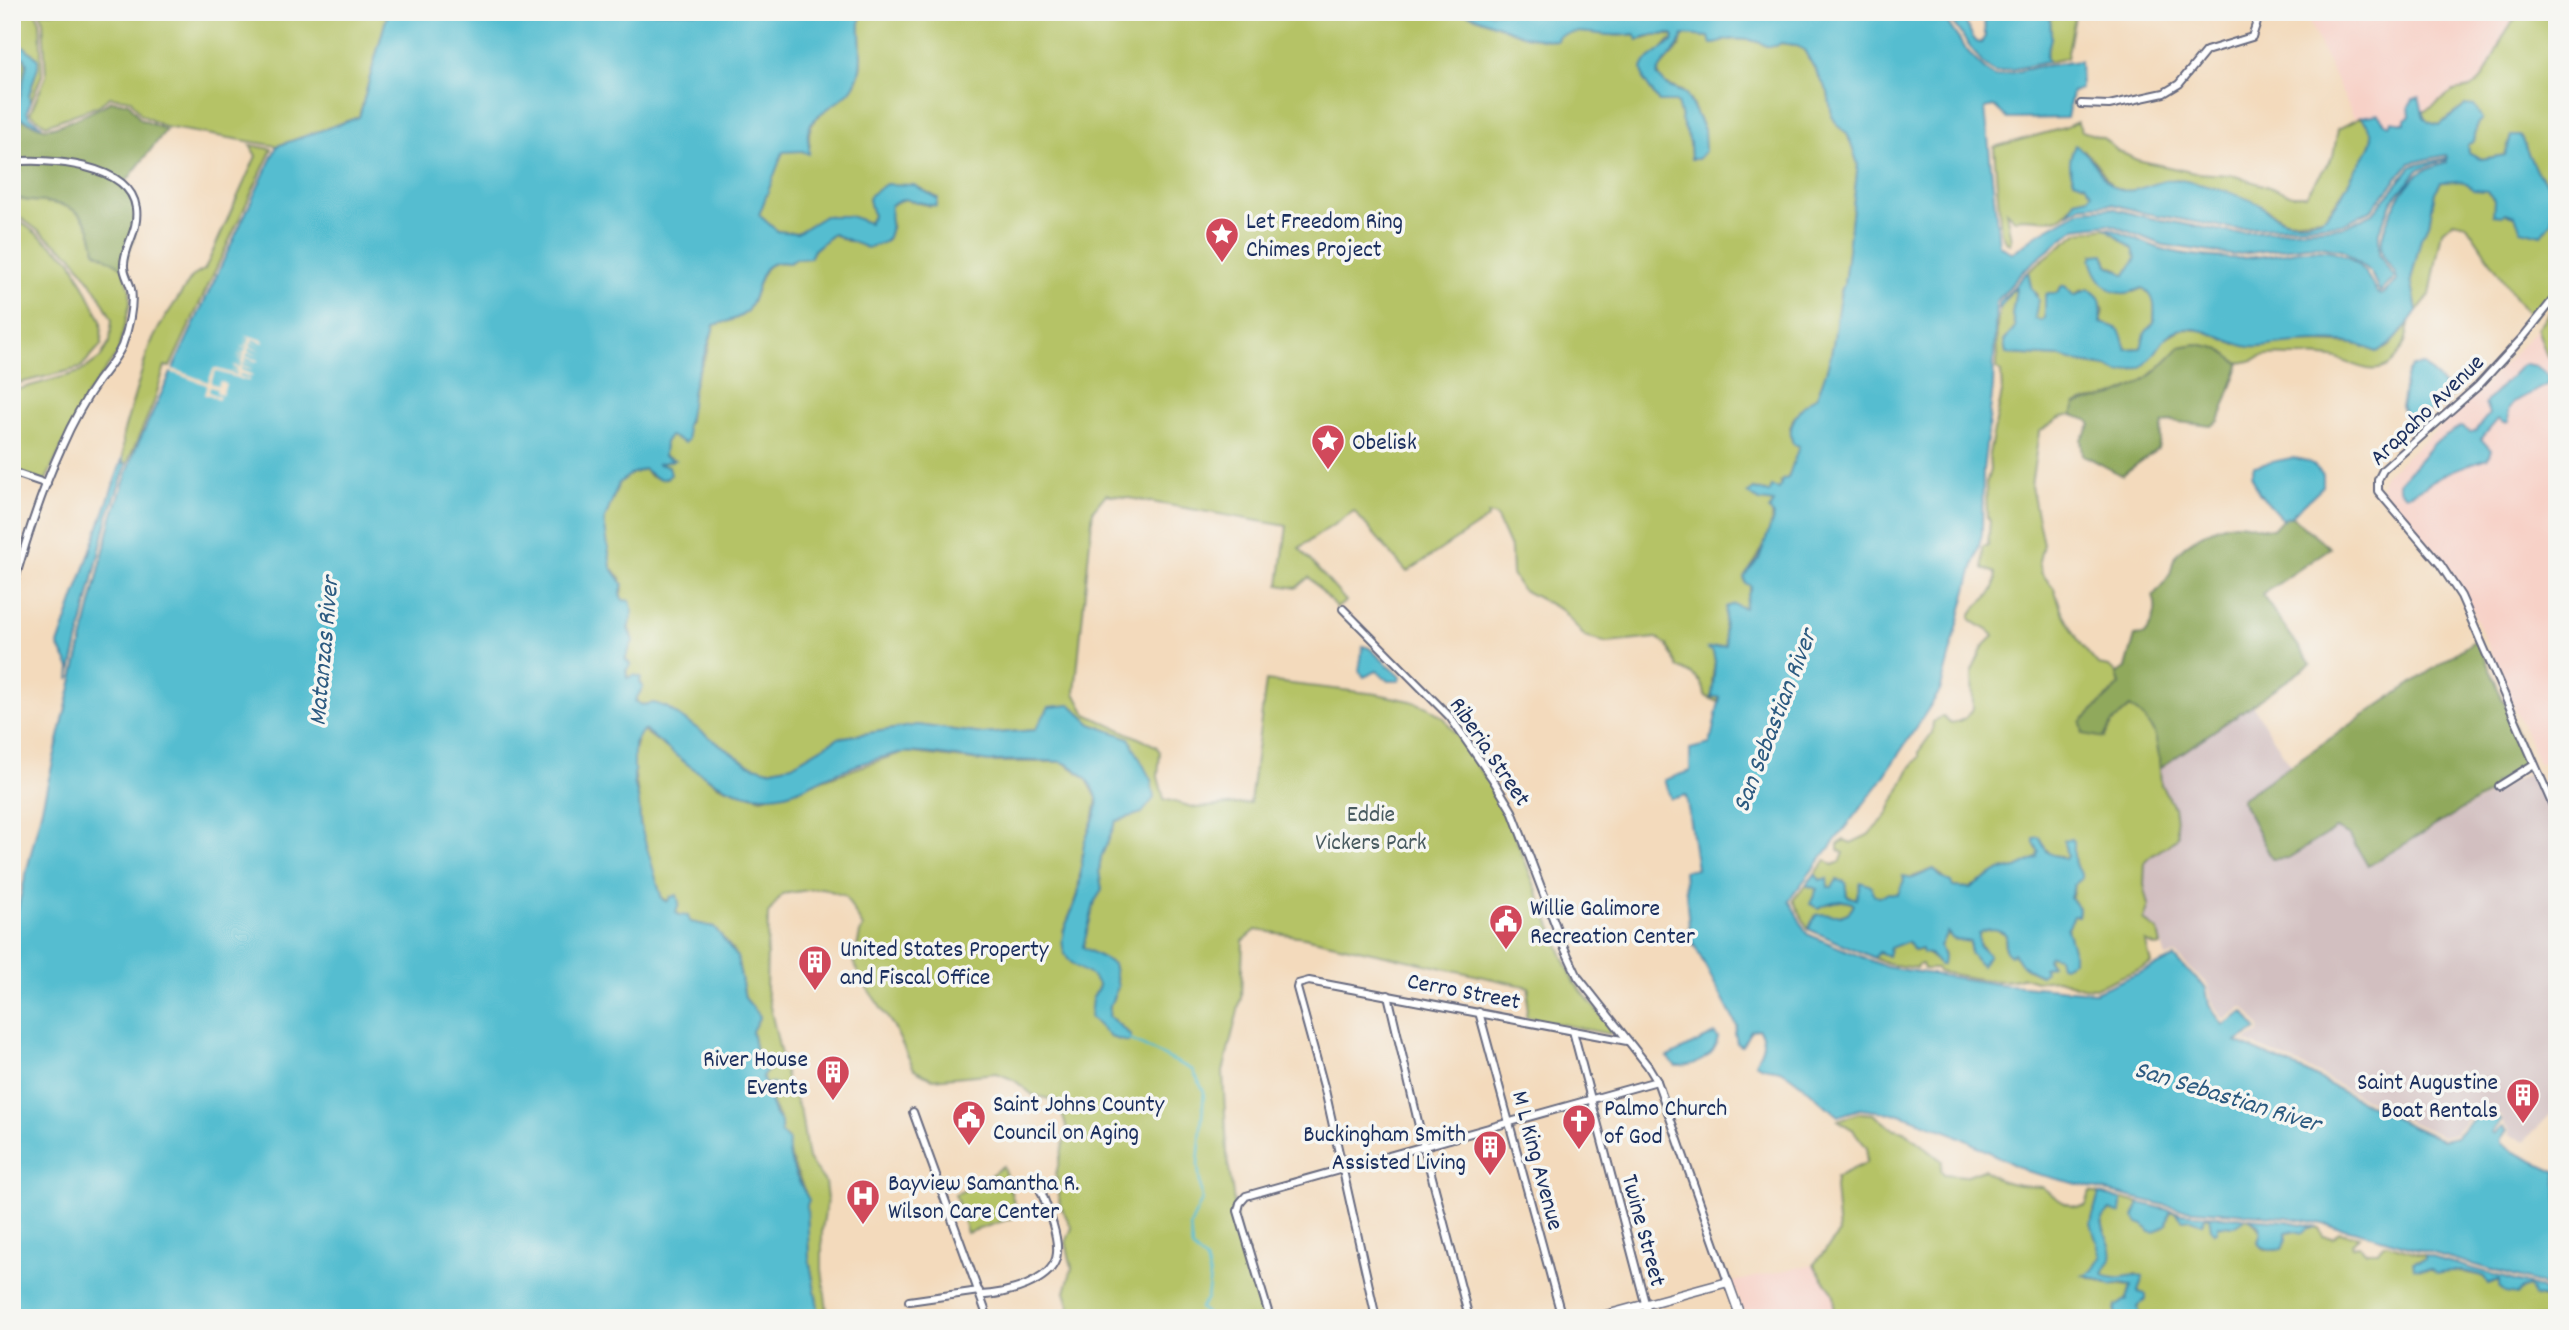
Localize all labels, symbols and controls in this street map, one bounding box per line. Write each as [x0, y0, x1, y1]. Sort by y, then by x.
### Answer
place label: Let Freedom Ring Chimes Project [1246, 206, 1403, 268]
place icon: Let Freedom Ring Chimes Project [1203, 215, 1241, 264]
street label: Arapaho Avenue [2363, 347, 2493, 475]
place icon: Obelisk [1309, 422, 1347, 471]
place label: Obelisk [1352, 427, 1417, 461]
water label: Matanzas River [301, 572, 351, 727]
water label: San Sebastian River [1724, 622, 1829, 818]
street label: Riberia Street [1439, 691, 1538, 814]
park label: Eddie Vickers Park [1315, 799, 1427, 861]
place label: Willie Galimore Recreation Center [1530, 893, 1695, 955]
public building icon: Willie Galimore Recreation Center [1487, 902, 1525, 951]
place label: United States Property and Fiscal Office [840, 934, 1050, 996]
building icon: United States Property and Fiscal Office [796, 943, 834, 992]
street label: Cerro Street [1404, 965, 1523, 1021]
place label: River House Events [703, 1044, 808, 1106]
water label: San Sebastian River [2129, 1052, 2328, 1145]
building icon: River House Events [814, 1053, 852, 1102]
place label: Saint Augustine Boat Rentals [2357, 1067, 2498, 1129]
building icon: Saint Augustine Boat Rentals [2504, 1076, 2542, 1125]
street label: M L King Avenue [1501, 1087, 1571, 1234]
place label: Saint Johns County Council on Aging [993, 1089, 1166, 1151]
place label: Palmo Church of God [1604, 1093, 1727, 1155]
public building icon: Saint Johns County Council on Aging [950, 1098, 988, 1147]
church icon: Palmo Church of God [1560, 1102, 1598, 1151]
place label: Buckingham Smith Assisted Living [1303, 1119, 1466, 1181]
building icon: Buckingham Smith Assisted Living [1471, 1128, 1509, 1177]
place label: Bayview Samantha R. Wilson Care Center [888, 1168, 1079, 1230]
street label: Twine Street [1611, 1171, 1673, 1291]
hospital icon: Bayview Samantha R. Wilson Care Center [844, 1177, 882, 1226]

